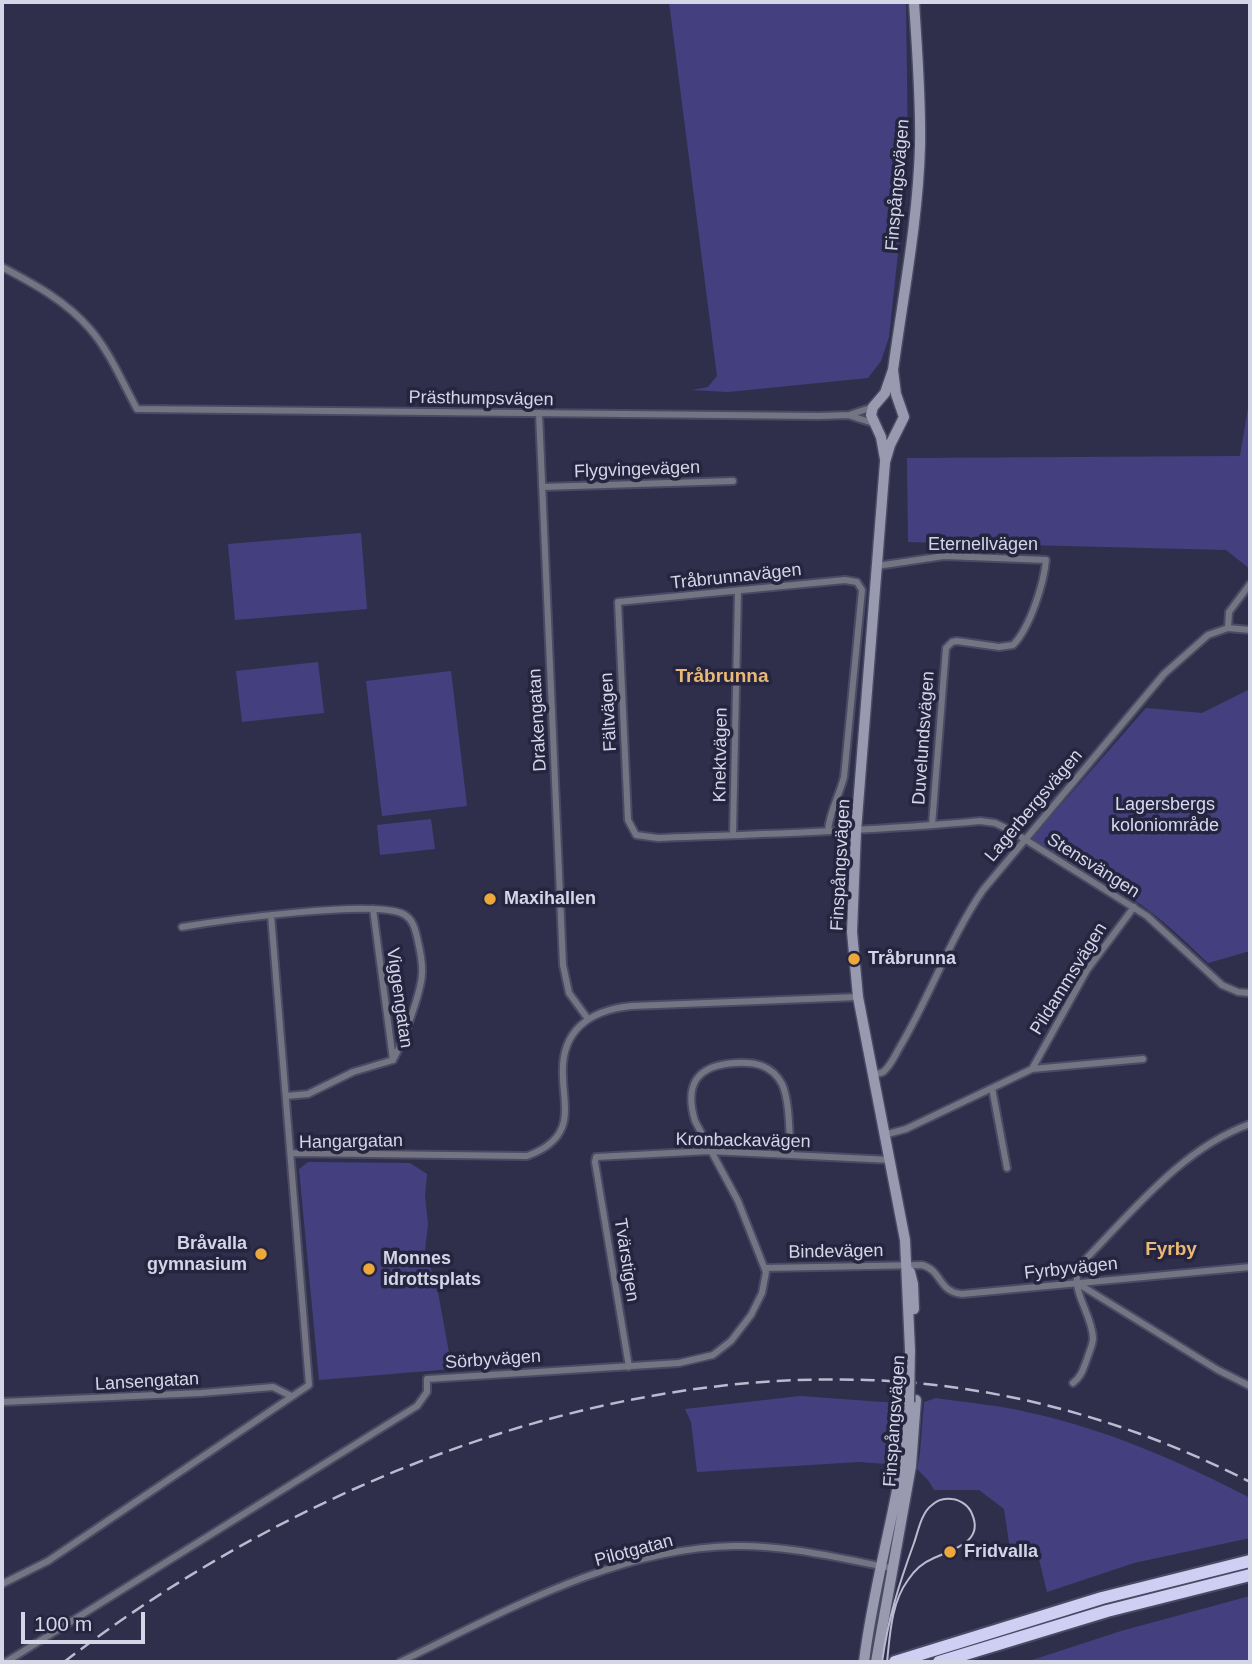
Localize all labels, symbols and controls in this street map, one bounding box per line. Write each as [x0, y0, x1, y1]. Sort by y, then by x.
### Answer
street label: Finspångsvägen [881, 118, 915, 252]
street label: Prästhumpsvägen [408, 387, 554, 411]
street label: Flygvingevägen [574, 457, 700, 483]
street label: Eternellvägen [928, 534, 1038, 556]
street label: Tråbrunnavägen [670, 559, 802, 595]
district label: Tråbrunna [676, 666, 768, 688]
street label: Drakengatan [525, 668, 551, 772]
street label: Duvelundsvägen [909, 670, 939, 806]
street label: Fältvägen [596, 672, 622, 752]
street label: Knektvägen [709, 707, 733, 803]
street label: Lagerbergsvägen [981, 745, 1087, 867]
park label: Lagersbergs koloniområde [1111, 794, 1219, 836]
street label: Finspångsvägen [827, 798, 855, 932]
street label: Stensvängen [1043, 829, 1143, 903]
place label: Maxihallen [504, 888, 596, 910]
marker: Maxihallen [482, 891, 498, 907]
street label: Pildammsvägen [1026, 919, 1112, 1039]
street label: Viggengatan [381, 947, 417, 1049]
place label: Tråbrunna [868, 948, 956, 970]
marker: Tråbrunna [846, 951, 862, 967]
street label: Kronbackavägen [675, 1129, 811, 1153]
street label: Hangargatan [299, 1130, 403, 1154]
street label: Tvärstigen [609, 1217, 643, 1303]
place label: Bråvalla gymnasium [147, 1233, 247, 1276]
district label: Fyrby [1145, 1239, 1197, 1261]
street label: Bindevägen [788, 1240, 884, 1264]
marker: Bråvalla gymnasium [253, 1246, 269, 1262]
place label: Monnes idrottsplats [383, 1248, 481, 1290]
street label: Fyrbyvägen [1023, 1253, 1119, 1285]
marker: Monnes idrottsplats [361, 1261, 377, 1277]
street label: Sörbyvägen [444, 1346, 542, 1374]
street label: Finspångsvägen [880, 1354, 910, 1488]
street label: Lansengatan [94, 1368, 200, 1396]
street label: Pilotgatan [593, 1530, 675, 1572]
place label: Fridvalla [964, 1541, 1038, 1563]
marker: Fridvalla [942, 1544, 958, 1560]
scale bar [24, 1598, 149, 1642]
text: 100 m [34, 1612, 92, 1635]

